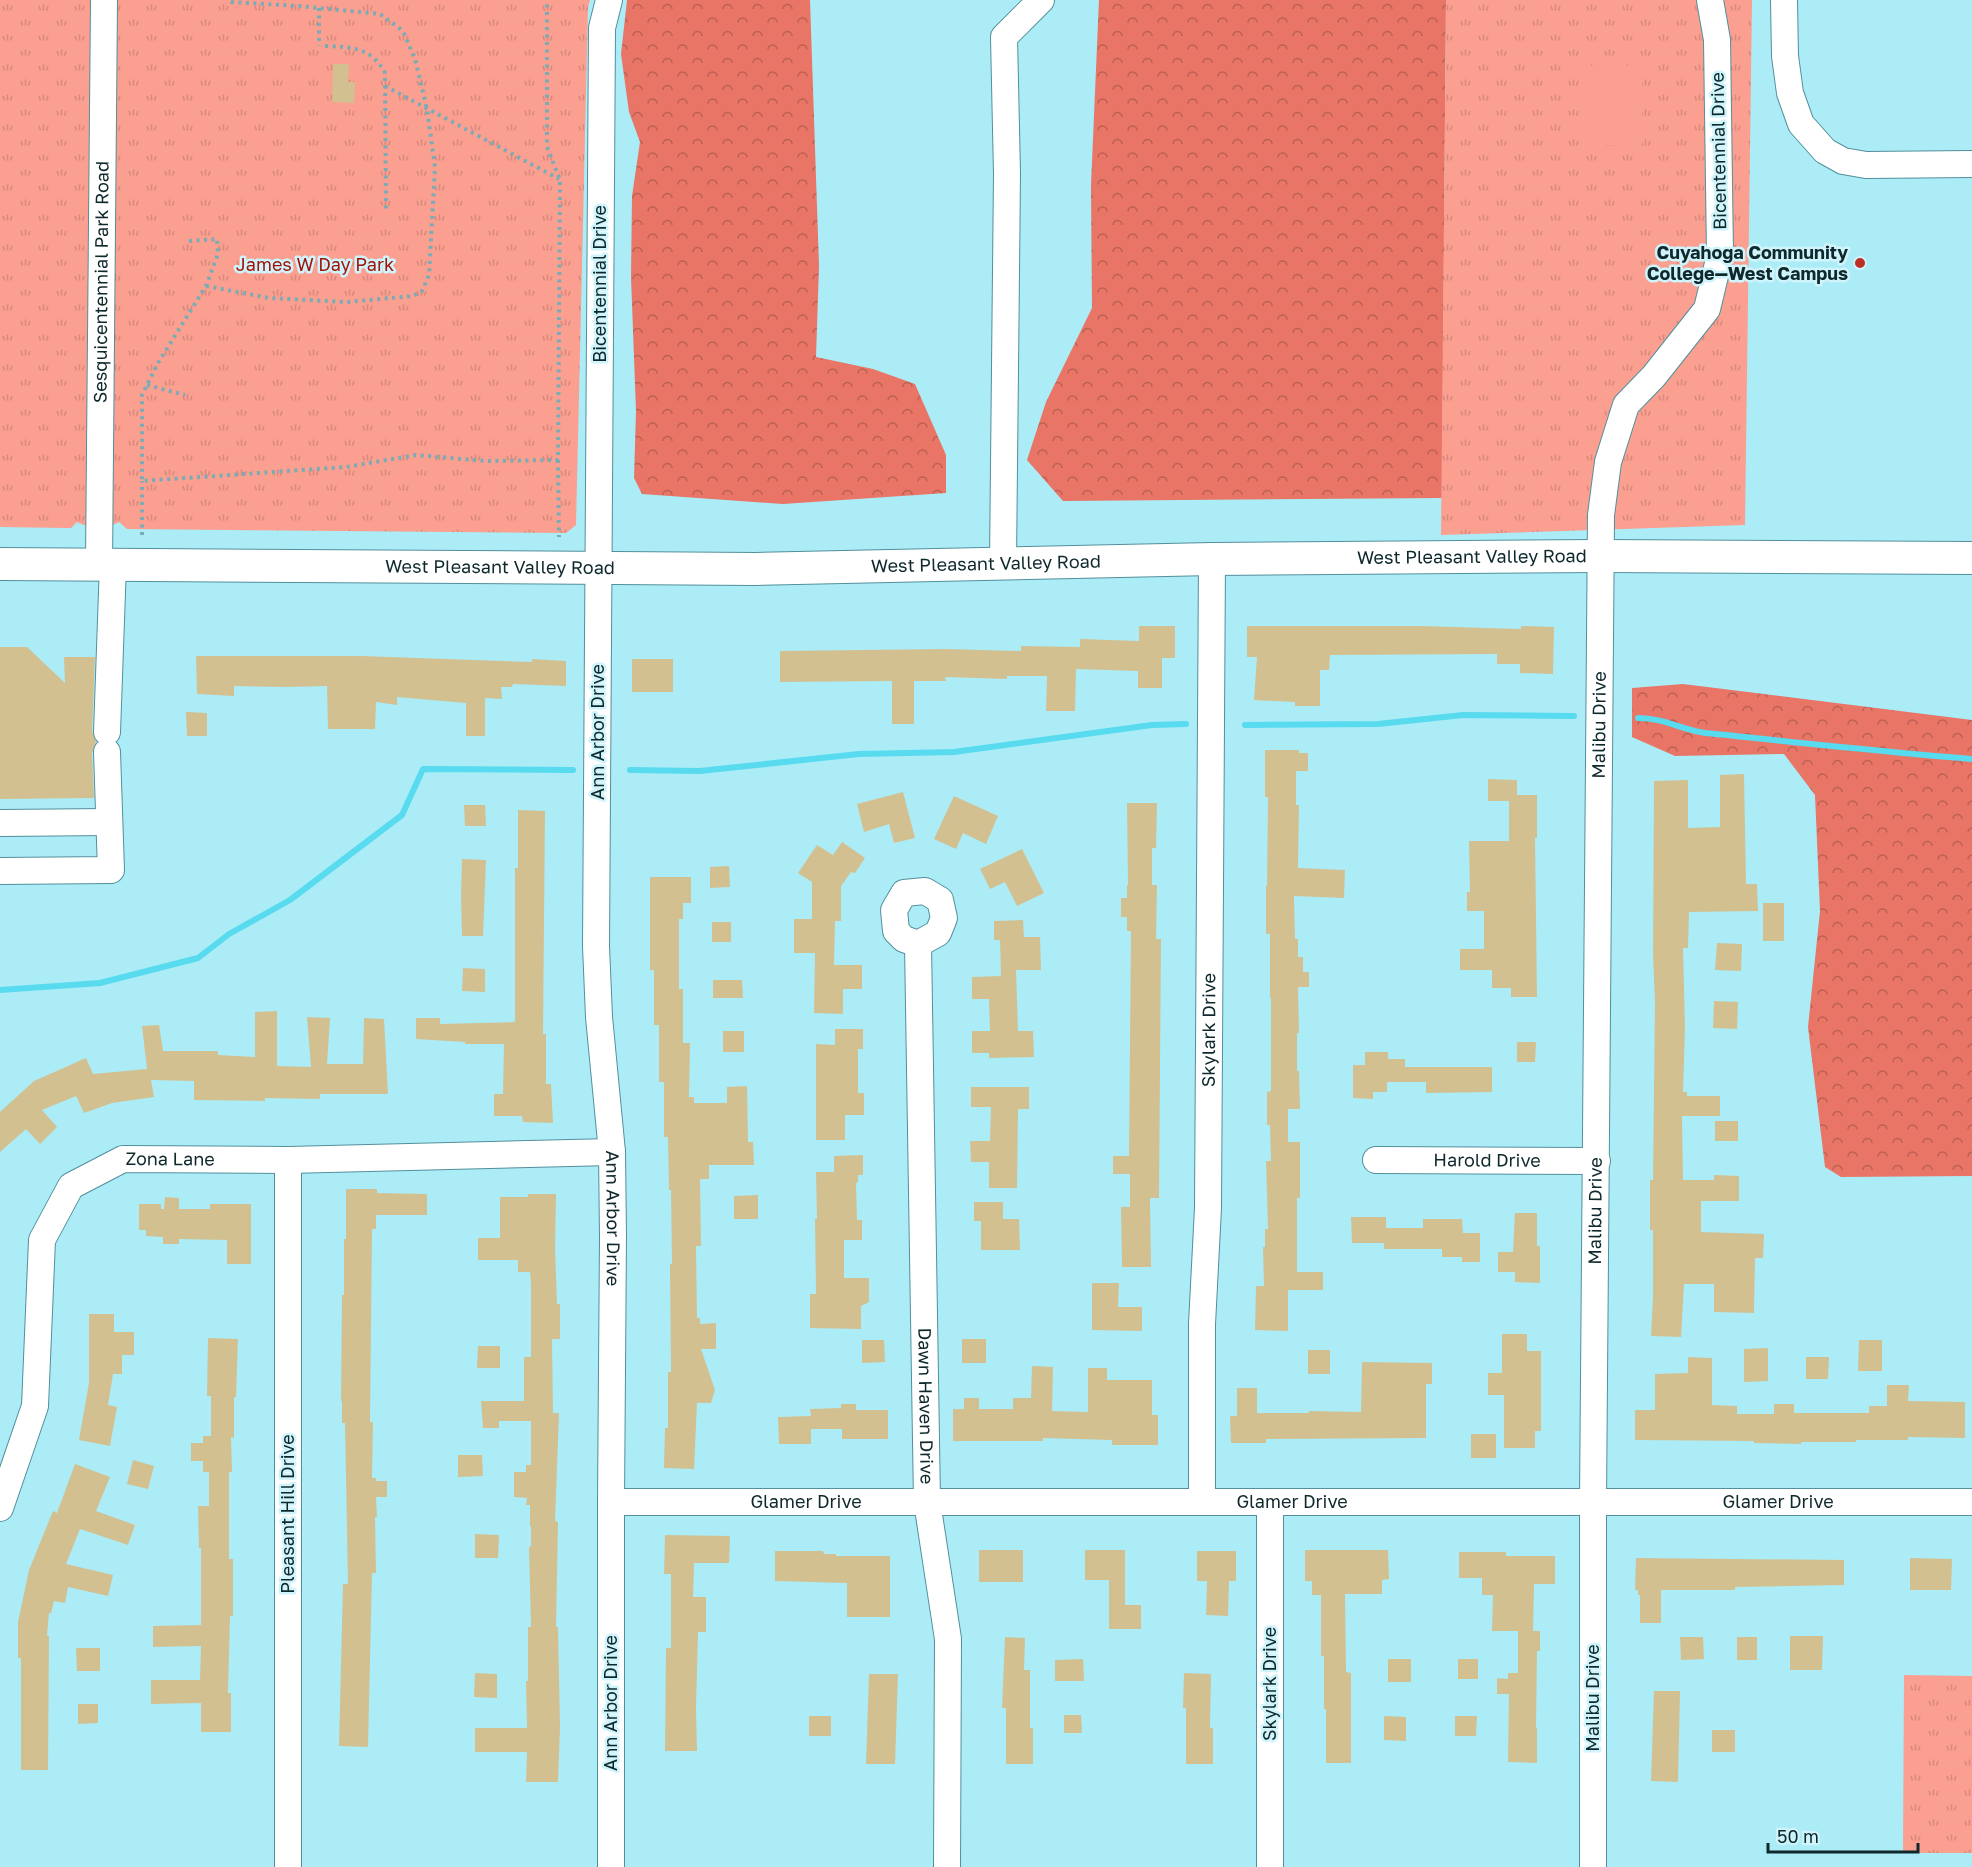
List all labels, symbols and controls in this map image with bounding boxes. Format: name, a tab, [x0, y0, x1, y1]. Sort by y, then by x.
street label: Bicentennial Drive	[1706, 72, 1730, 230]
street label: Sesquicentennial Park Road	[88, 161, 113, 403]
street label: Bicentennial Drive	[588, 205, 610, 363]
place label: Cuyahoga Community College—West Campus	[1647, 241, 1848, 284]
park label: James W Day Park	[236, 253, 394, 275]
marker: Cuyahoga Community College—West Campus	[1853, 256, 1867, 270]
street label: West Pleasant Valley Road	[1357, 544, 1587, 568]
street label: West Pleasant Valley Road	[871, 549, 1101, 576]
street label: West Pleasant Valley Road	[385, 555, 615, 578]
street label: Ann Arbor Drive	[586, 664, 608, 800]
street label: Malibu Drive	[1587, 671, 1610, 779]
street label: Skylark Drive	[1197, 973, 1219, 1087]
street label: Zona Lane	[125, 1147, 215, 1170]
street label: Harold Drive	[1433, 1148, 1541, 1171]
street label: Ann Arbor Drive	[602, 1150, 625, 1286]
street label: Malibu Drive	[1583, 1157, 1606, 1265]
street label: Dawn Haven Drive	[914, 1327, 939, 1484]
street label: Pleasant Hill Drive	[276, 1434, 298, 1594]
street label: Glamer Drive	[750, 1490, 862, 1512]
street label: Glamer Drive	[1236, 1490, 1348, 1512]
street label: Glamer Drive	[1722, 1490, 1834, 1512]
street label: Skylark Drive	[1258, 1627, 1280, 1741]
street label: Ann Arbor Drive	[599, 1635, 621, 1771]
street label: Malibu Drive	[1581, 1644, 1603, 1752]
scale bar	[1768, 1816, 1918, 1854]
text: 50 m	[1777, 1825, 1819, 1847]

